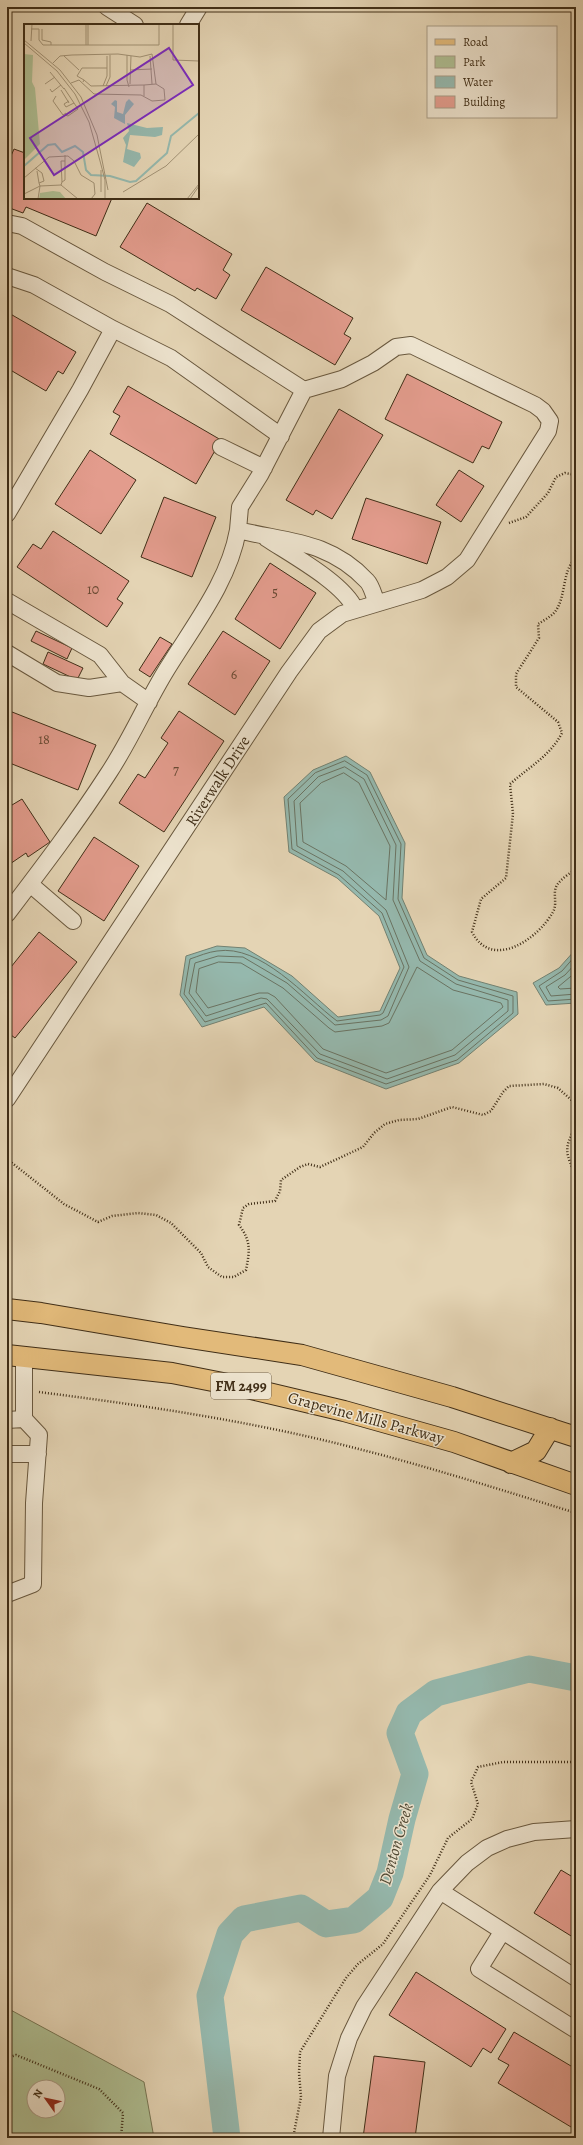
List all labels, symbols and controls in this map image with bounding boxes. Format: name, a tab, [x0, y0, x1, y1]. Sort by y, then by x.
inset map	[24, 24, 199, 199]
legend	[427, 26, 557, 118]
text: Road	[463, 34, 489, 50]
text: Park	[463, 54, 486, 70]
text: Water	[462, 74, 493, 90]
text: Building	[463, 94, 505, 110]
house number: 10	[87, 580, 99, 599]
house number: 5	[272, 583, 278, 602]
house number: 6	[231, 665, 237, 684]
house number: 18	[38, 730, 50, 749]
street label: Riverwalk Drive	[180, 731, 256, 831]
house number: 7	[173, 761, 179, 780]
road number: FM 2499	[211, 1373, 271, 1399]
street label: Grapevine Mills Parkway	[285, 1387, 447, 1450]
water label: Denton Creek	[373, 1800, 419, 1888]
north arrow	[26, 2079, 66, 2119]
text: N	[30, 2086, 47, 2101]

